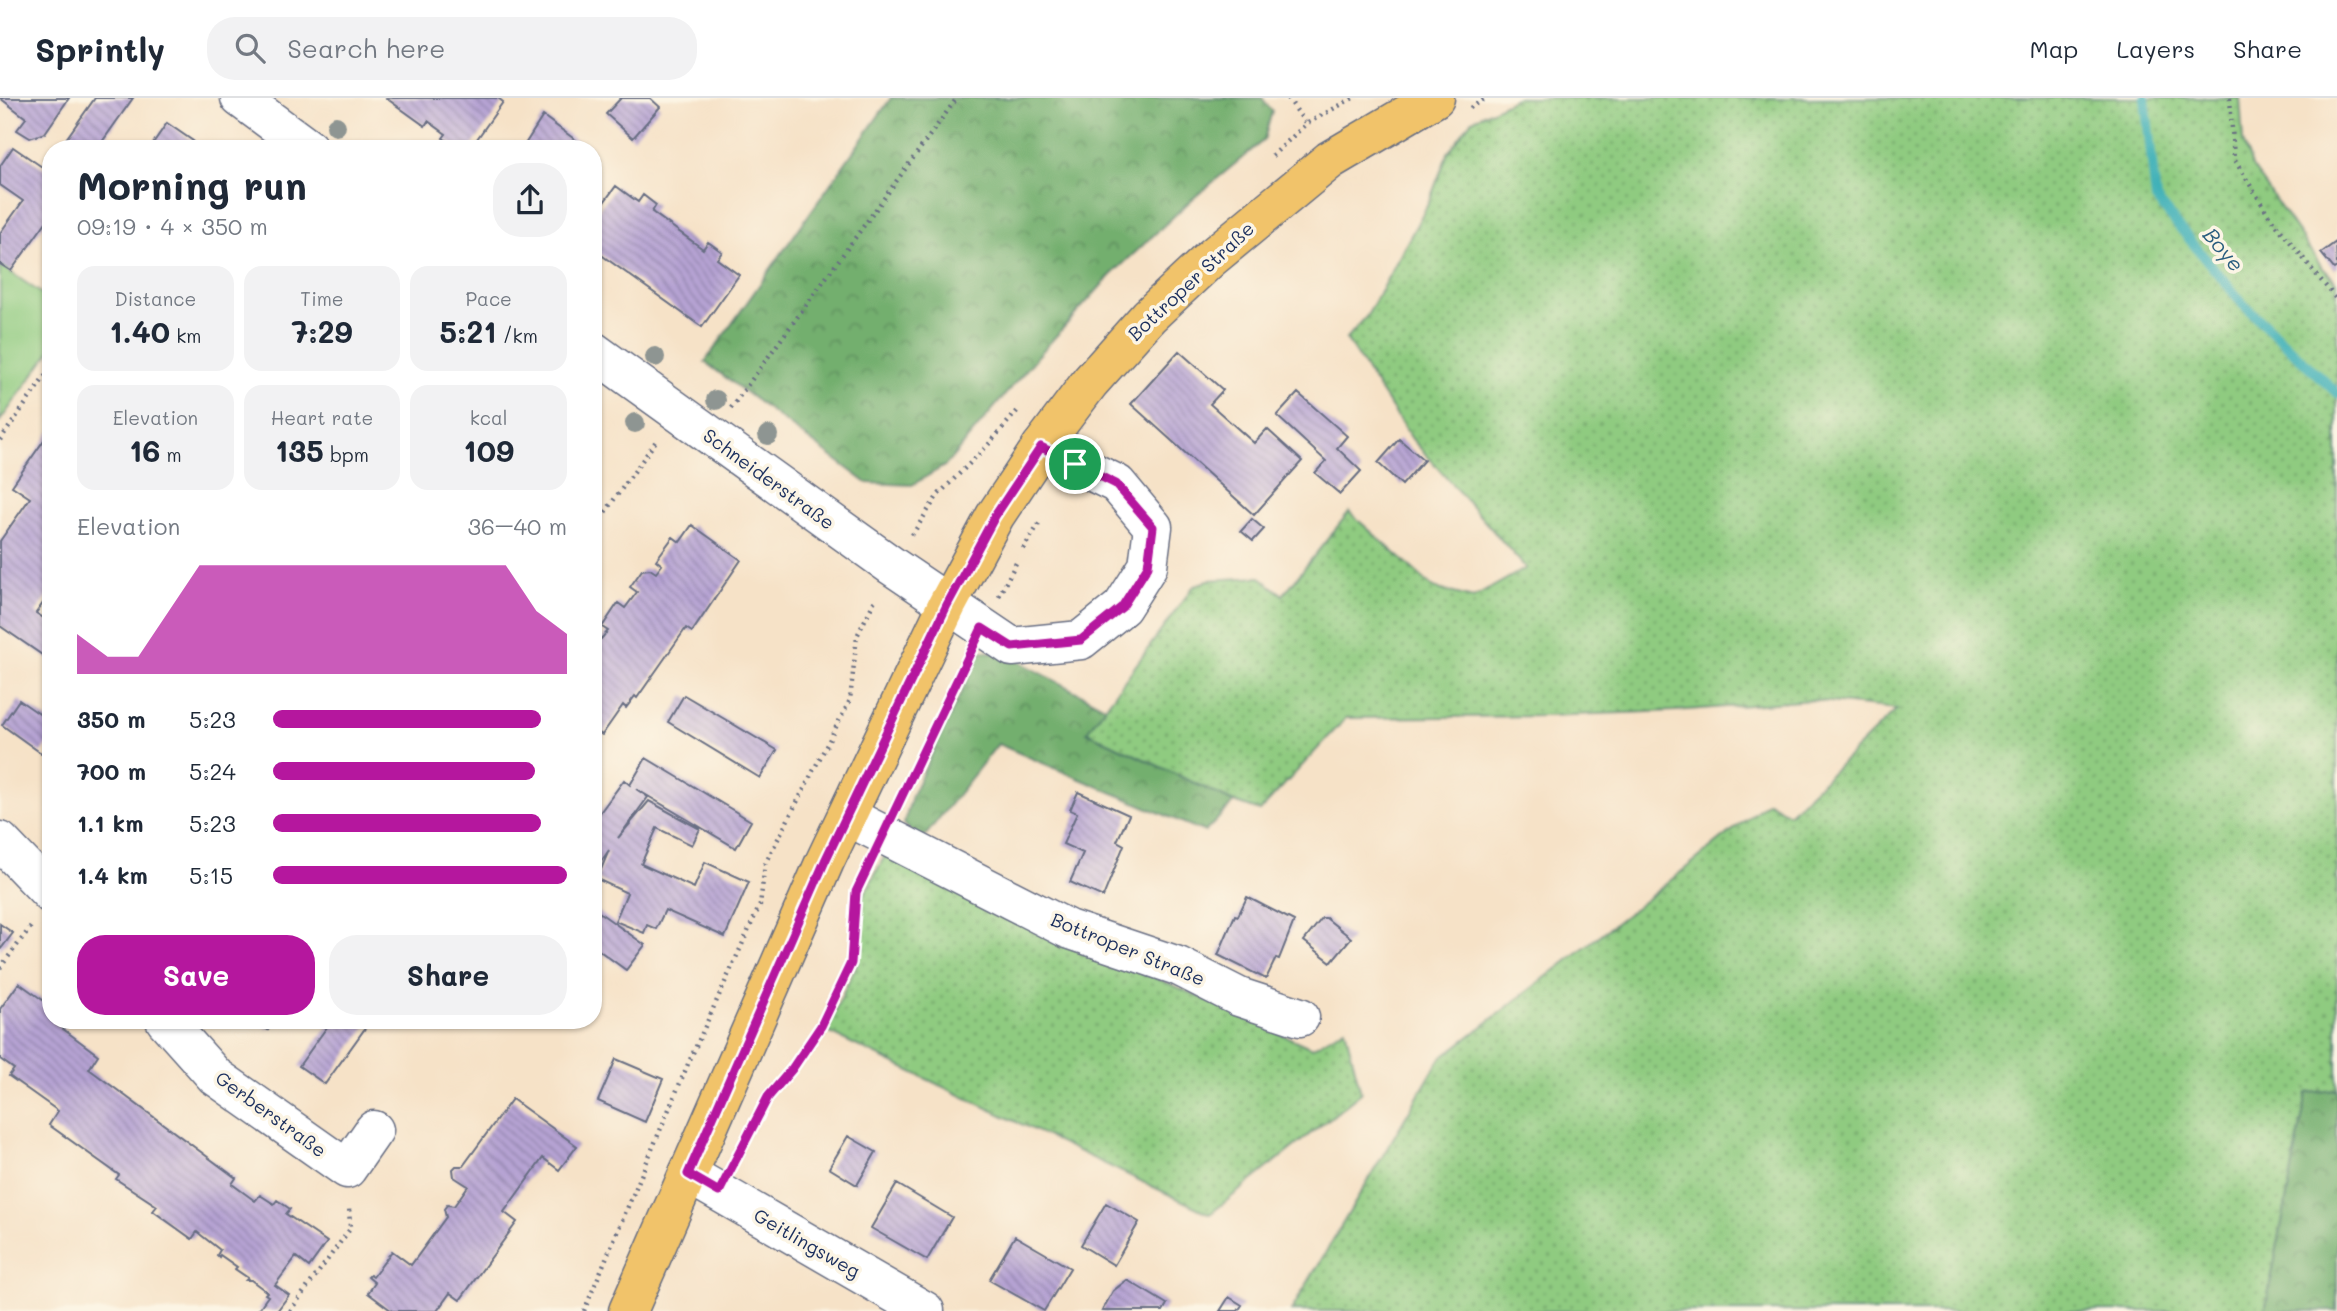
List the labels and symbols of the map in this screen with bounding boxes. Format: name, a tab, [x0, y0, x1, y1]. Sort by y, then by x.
street label: Bottroper Straße	[1122, 216, 1259, 346]
water label: Boye	[2198, 221, 2250, 277]
street label: Schneiderstraße	[699, 422, 840, 535]
pin	[1045, 434, 1105, 494]
street label: Bottroper Straße	[1048, 906, 1209, 991]
street label: Gerberstraße	[211, 1065, 332, 1162]
street label: Geitlingsweg	[750, 1202, 865, 1283]

